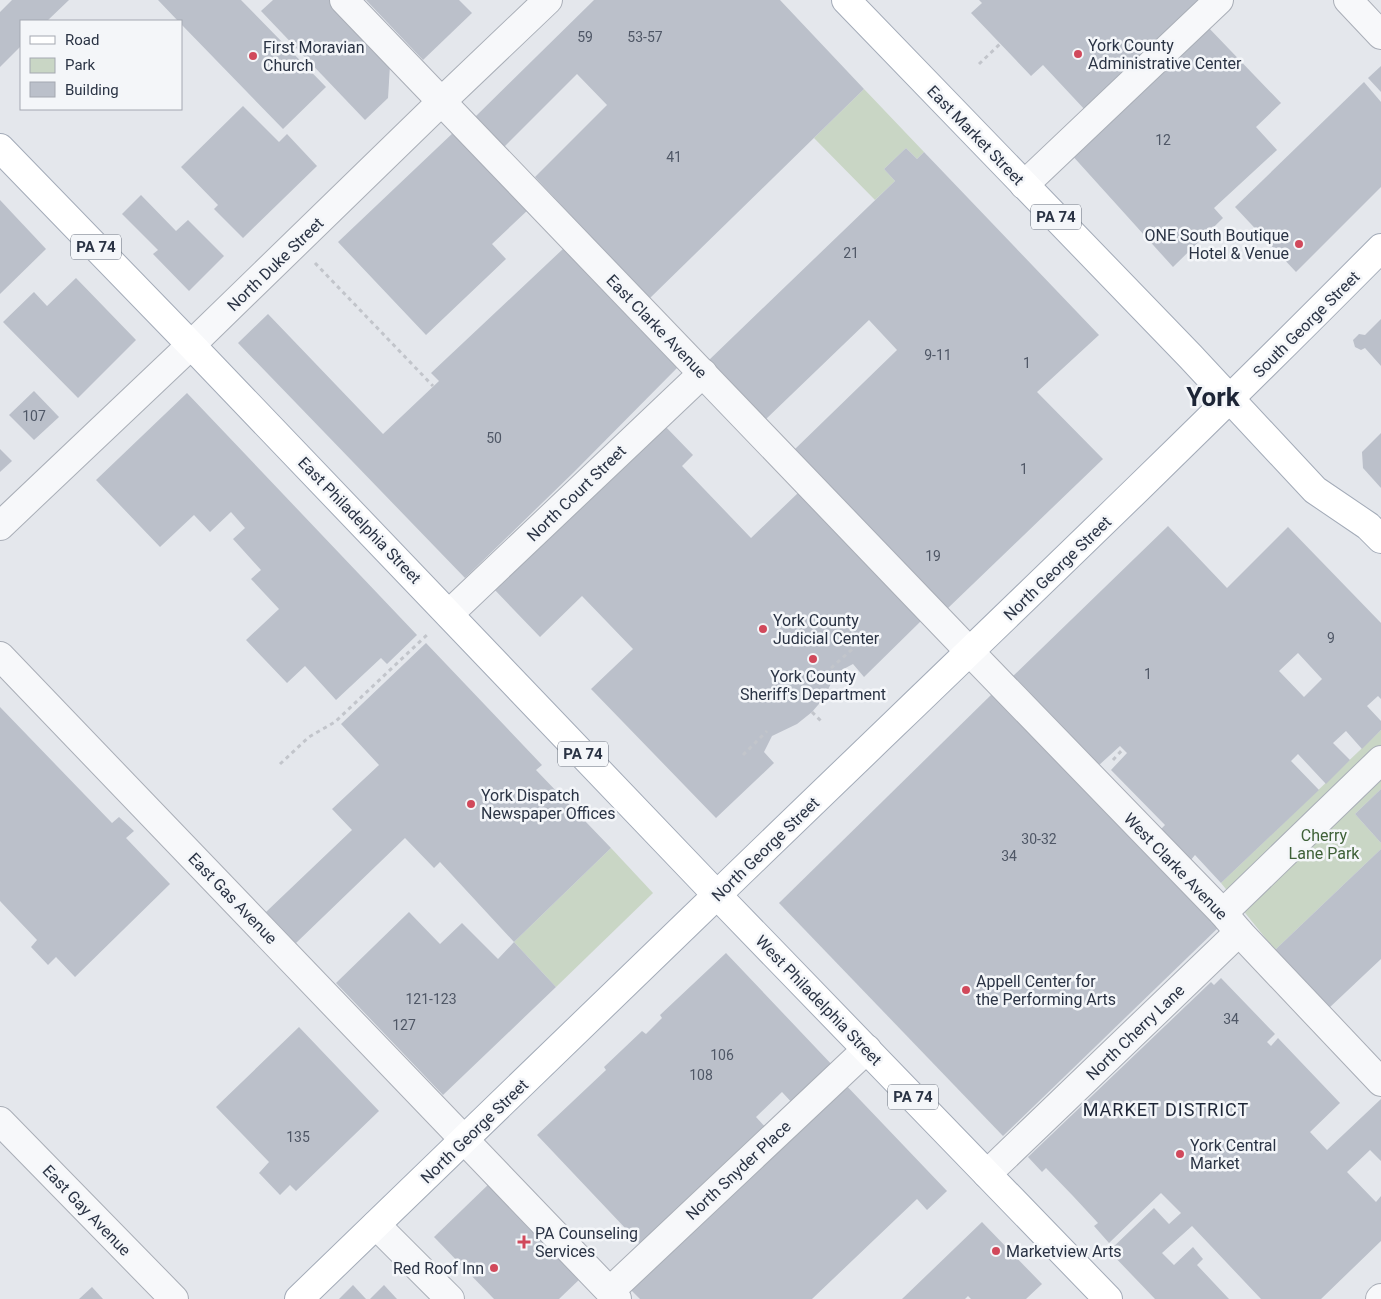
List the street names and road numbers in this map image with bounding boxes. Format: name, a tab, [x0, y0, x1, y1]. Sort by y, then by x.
street label: East Market Street	[923, 82, 1028, 189]
road number: PA 74	[1031, 204, 1081, 230]
street label: North Duke Street	[223, 214, 327, 315]
road number: PA 74	[71, 234, 121, 260]
street label: South George Street	[1249, 267, 1364, 382]
street label: East Clarke Avenue	[602, 271, 711, 382]
street label: North Court Street	[523, 441, 630, 545]
street label: East Philadelphia Street	[294, 453, 425, 588]
street label: North George Street	[1000, 512, 1115, 624]
road number: PA 74	[558, 742, 608, 766]
street label: North George Street	[708, 793, 823, 905]
street label: West Clarke Avenue	[1120, 809, 1231, 924]
street label: East Gas Avenue	[184, 849, 281, 948]
street label: West Philadelphia Street	[752, 931, 886, 1069]
street label: North Cherry Lane	[1082, 981, 1188, 1084]
street label: North George Street	[417, 1075, 532, 1187]
road number: PA 74	[888, 1084, 938, 1110]
street label: North Snyder Place	[682, 1117, 795, 1224]
street label: East Gay Avenue	[39, 1161, 135, 1260]

